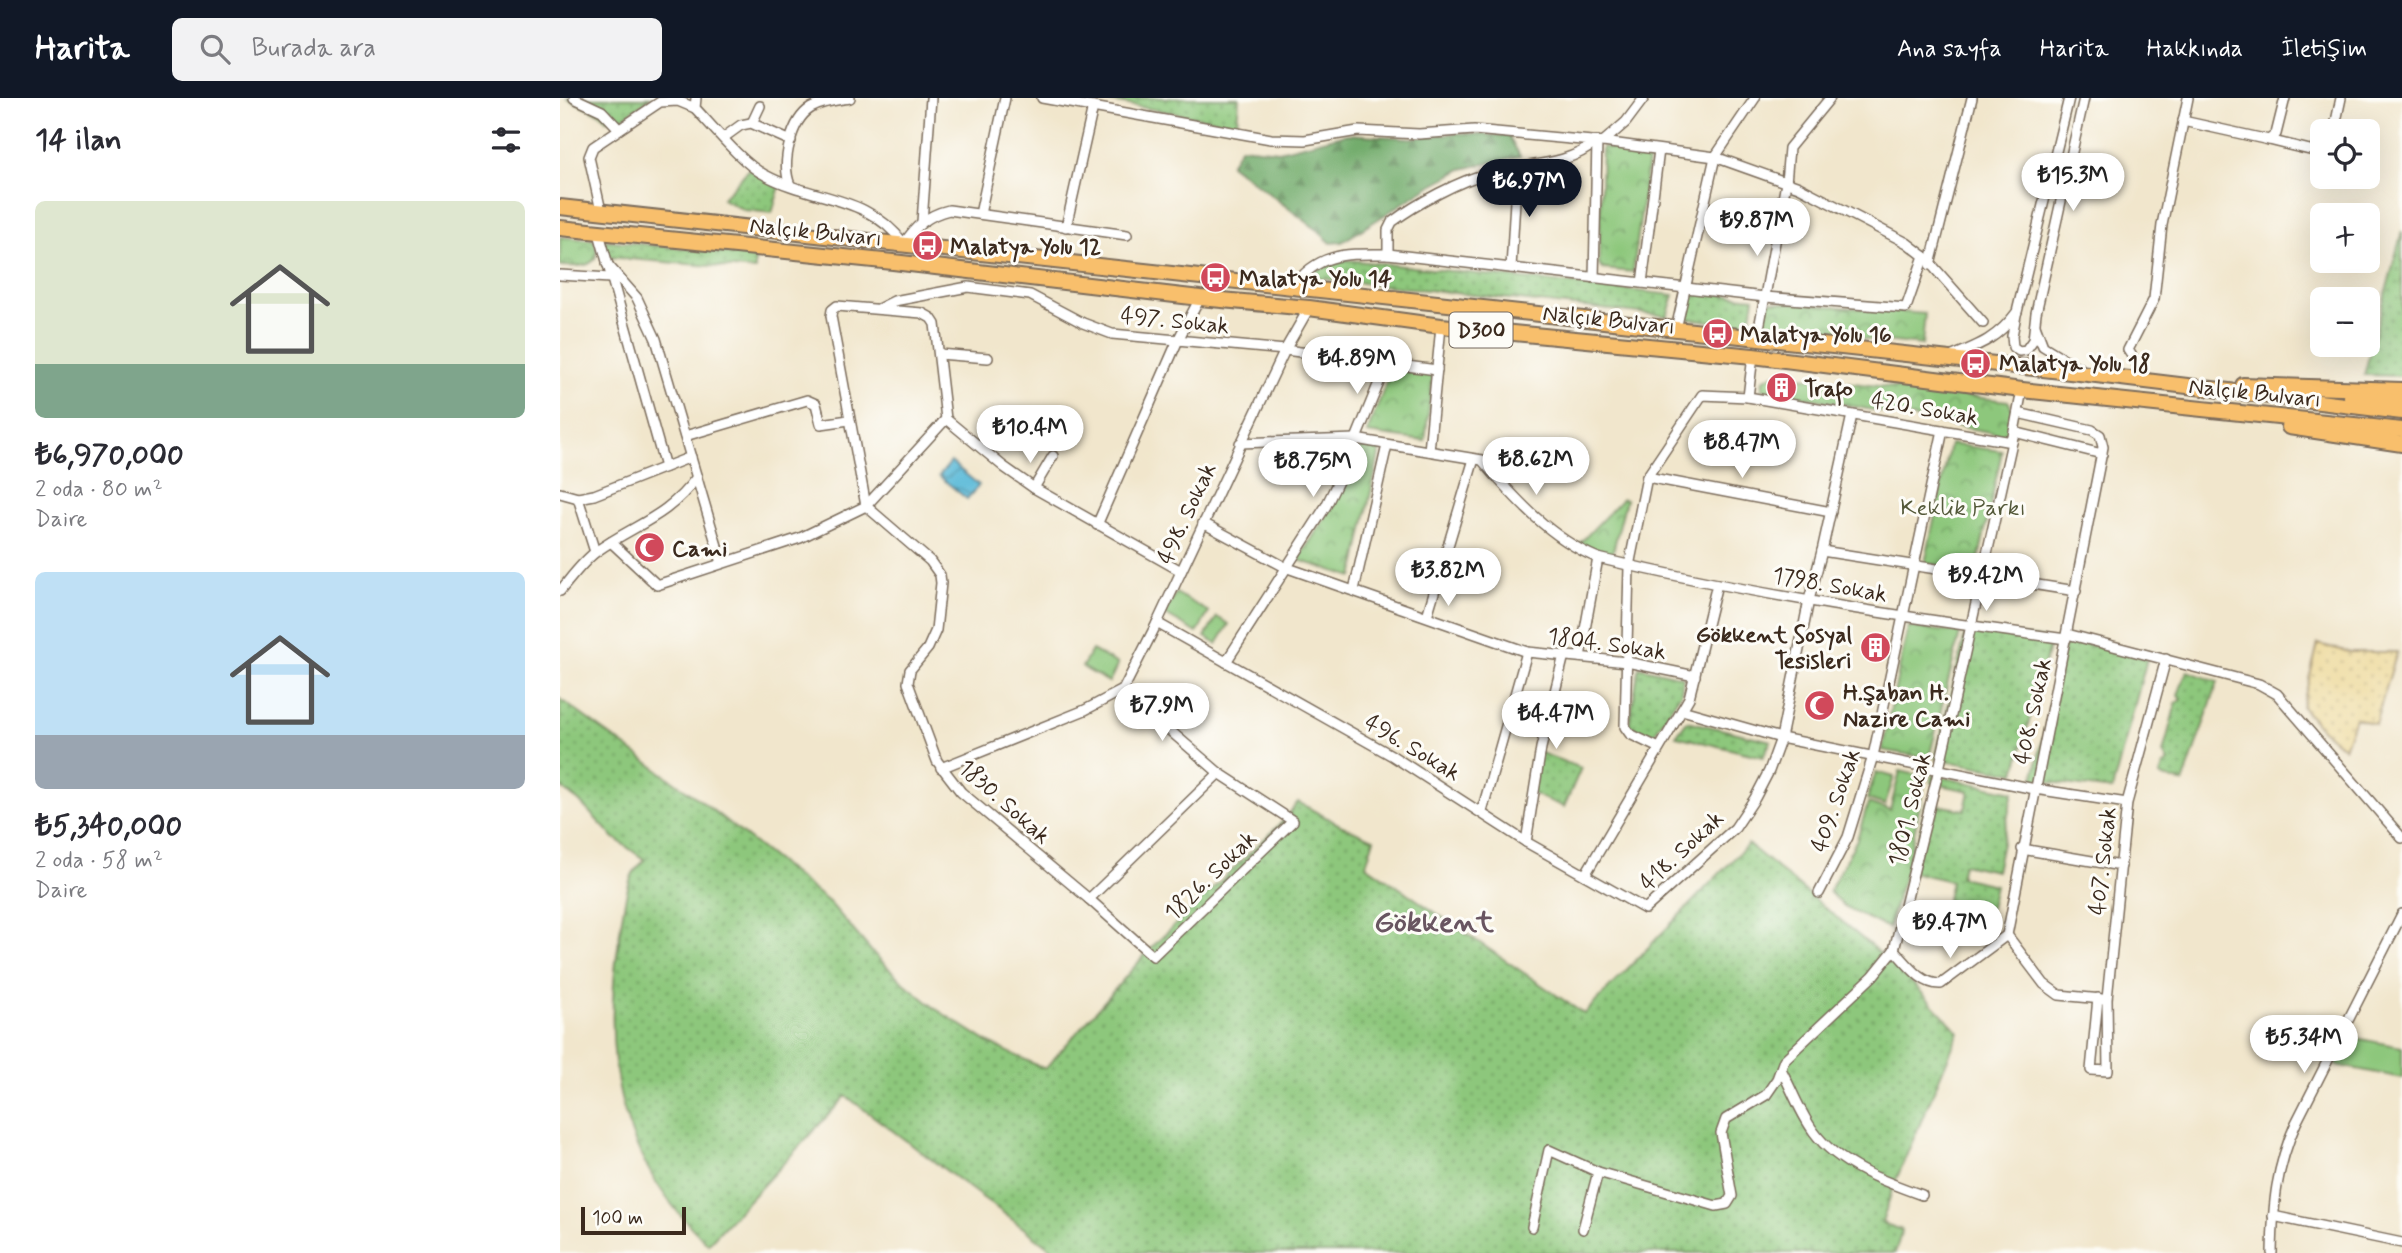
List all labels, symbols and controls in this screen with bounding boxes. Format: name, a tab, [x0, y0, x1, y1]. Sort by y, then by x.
search box	[172, 18, 662, 81]
text: Harita	[35, 27, 130, 71]
icon: search	[196, 30, 234, 68]
text: Burada ara	[252, 32, 376, 66]
text: Ana sayfa	[1897, 34, 2002, 65]
text: Harita	[2040, 34, 2109, 65]
text: Hakkında	[2147, 34, 2243, 65]
text: İletişim	[2281, 34, 2367, 65]
map controls	[2310, 119, 2380, 357]
button: locate	[2310, 119, 2380, 189]
text: 14 ilan	[35, 121, 122, 160]
icon: filters	[487, 121, 525, 159]
pin: ₺15.3M	[2016, 153, 2130, 213]
pin: ₺6.97M	[1472, 159, 1586, 219]
text: ₺15.3M	[2037, 161, 2109, 191]
text: ₺6.97M	[1493, 167, 1565, 197]
pin: ₺9.87M	[1700, 198, 1814, 258]
button: +	[2310, 203, 2380, 273]
text: ₺9.87M	[1720, 206, 1794, 236]
street label: Nalçık Bulvarı	[748, 211, 884, 255]
bus stop icon: Malatya Yolu 12	[910, 229, 944, 263]
place label: Malatya Yolu 12	[950, 233, 1101, 263]
icon: home	[217, 246, 343, 372]
bus stop icon: Malatya Yolu 14	[1199, 261, 1233, 295]
place label: Malatya Yolu 14	[1239, 265, 1392, 295]
button: −	[2310, 287, 2380, 357]
street label: Nalçık Bulvarı	[1541, 299, 1677, 343]
street label: 497. Sokak	[1119, 301, 1231, 343]
road number: D300	[1450, 313, 1513, 348]
bus stop icon: Malatya Yolu 16	[1700, 317, 1734, 351]
place label: Malatya Yolu 16	[1740, 321, 1892, 351]
pin: ₺4.89M	[1300, 336, 1414, 396]
text: ₺4.89M	[1318, 344, 1396, 374]
bus stop icon: Malatya Yolu 18	[1959, 346, 1993, 380]
place label: Malatya Yolu 18	[1999, 350, 2151, 380]
building icon: Trafo	[1764, 371, 1798, 405]
street label: Nalçık Bulvarı	[2187, 372, 2323, 416]
place label: Trafo	[1804, 375, 1853, 406]
street label: 420. Sokak	[1869, 386, 1981, 434]
pin: ₺10.4M	[973, 406, 1087, 465]
text: ₺10.4M	[993, 413, 1067, 443]
pin: ₺8.47M	[1685, 420, 1799, 480]
text: ₺8.47M	[1704, 428, 1780, 458]
text: ₺6,970,000	[35, 436, 184, 475]
pin: ₺8.62M	[1479, 438, 1593, 497]
pin: ₺8.75M	[1256, 440, 1370, 499]
text: ₺8.62M	[1498, 445, 1574, 475]
text: ₺8.75M	[1274, 447, 1352, 477]
street label: 498. Sokak	[1151, 458, 1224, 569]
text: 2 oda · 80 m²	[35, 475, 163, 505]
park label: Keklik Parkı	[1900, 494, 2026, 524]
text: Daire	[35, 505, 87, 535]
mosque icon: Cami	[632, 531, 666, 565]
place label: Cami	[672, 535, 727, 565]
pin: ₺3.82M	[1391, 548, 1505, 608]
pin: ₺9.42M	[1929, 554, 2043, 613]
text: ₺3.82M	[1411, 556, 1485, 586]
street label: 1798. Sokak	[1770, 561, 1889, 611]
text: ₺9.42M	[1949, 561, 2023, 591]
icon: home	[217, 617, 343, 743]
place label: Gökkent Sosyal Tesisleri	[1696, 621, 1852, 677]
street label: 1804. Sokak	[1546, 622, 1668, 668]
building icon: Gökkent Sosyal Tesisleri	[1858, 630, 1892, 664]
street label: 408. Sokak	[2008, 655, 2060, 767]
place label: H.Şaban H. Nazire Cami	[1843, 679, 1970, 735]
pin: ₺7.9M	[1113, 684, 1211, 743]
mosque icon: H.Şaban H. Nazire Cami	[1803, 688, 1837, 722]
text: ₺7.9M	[1130, 691, 1194, 721]
pin: ₺4.47M	[1499, 692, 1613, 751]
text: ₺4.47M	[1518, 699, 1594, 729]
street label: 496. Sokak	[1358, 708, 1466, 789]
street label: 409. Sokak	[1805, 745, 1869, 857]
street label: 1801. Sokak	[1882, 749, 1940, 869]
street label: 1830. Sokak	[951, 753, 1056, 852]
street label: 418. Sokak	[1634, 805, 1731, 898]
street label: 407. Sokak	[2083, 806, 2125, 917]
text: ₺5,340,000	[35, 807, 182, 846]
street label: 1826. Sokak	[1159, 825, 1264, 928]
text: 2 oda · 58 m²	[35, 846, 163, 876]
text: Daire	[35, 876, 87, 906]
pin: ₺9.47M	[1893, 900, 2007, 960]
district label: Gökkent	[1374, 903, 1494, 942]
text: ₺9.47M	[1913, 908, 1987, 938]
pin: ₺5.34M	[2247, 1016, 2361, 1075]
text: ₺5.34M	[2266, 1023, 2342, 1053]
scale bar	[581, 1204, 686, 1236]
text: 100 m	[592, 1206, 643, 1231]

